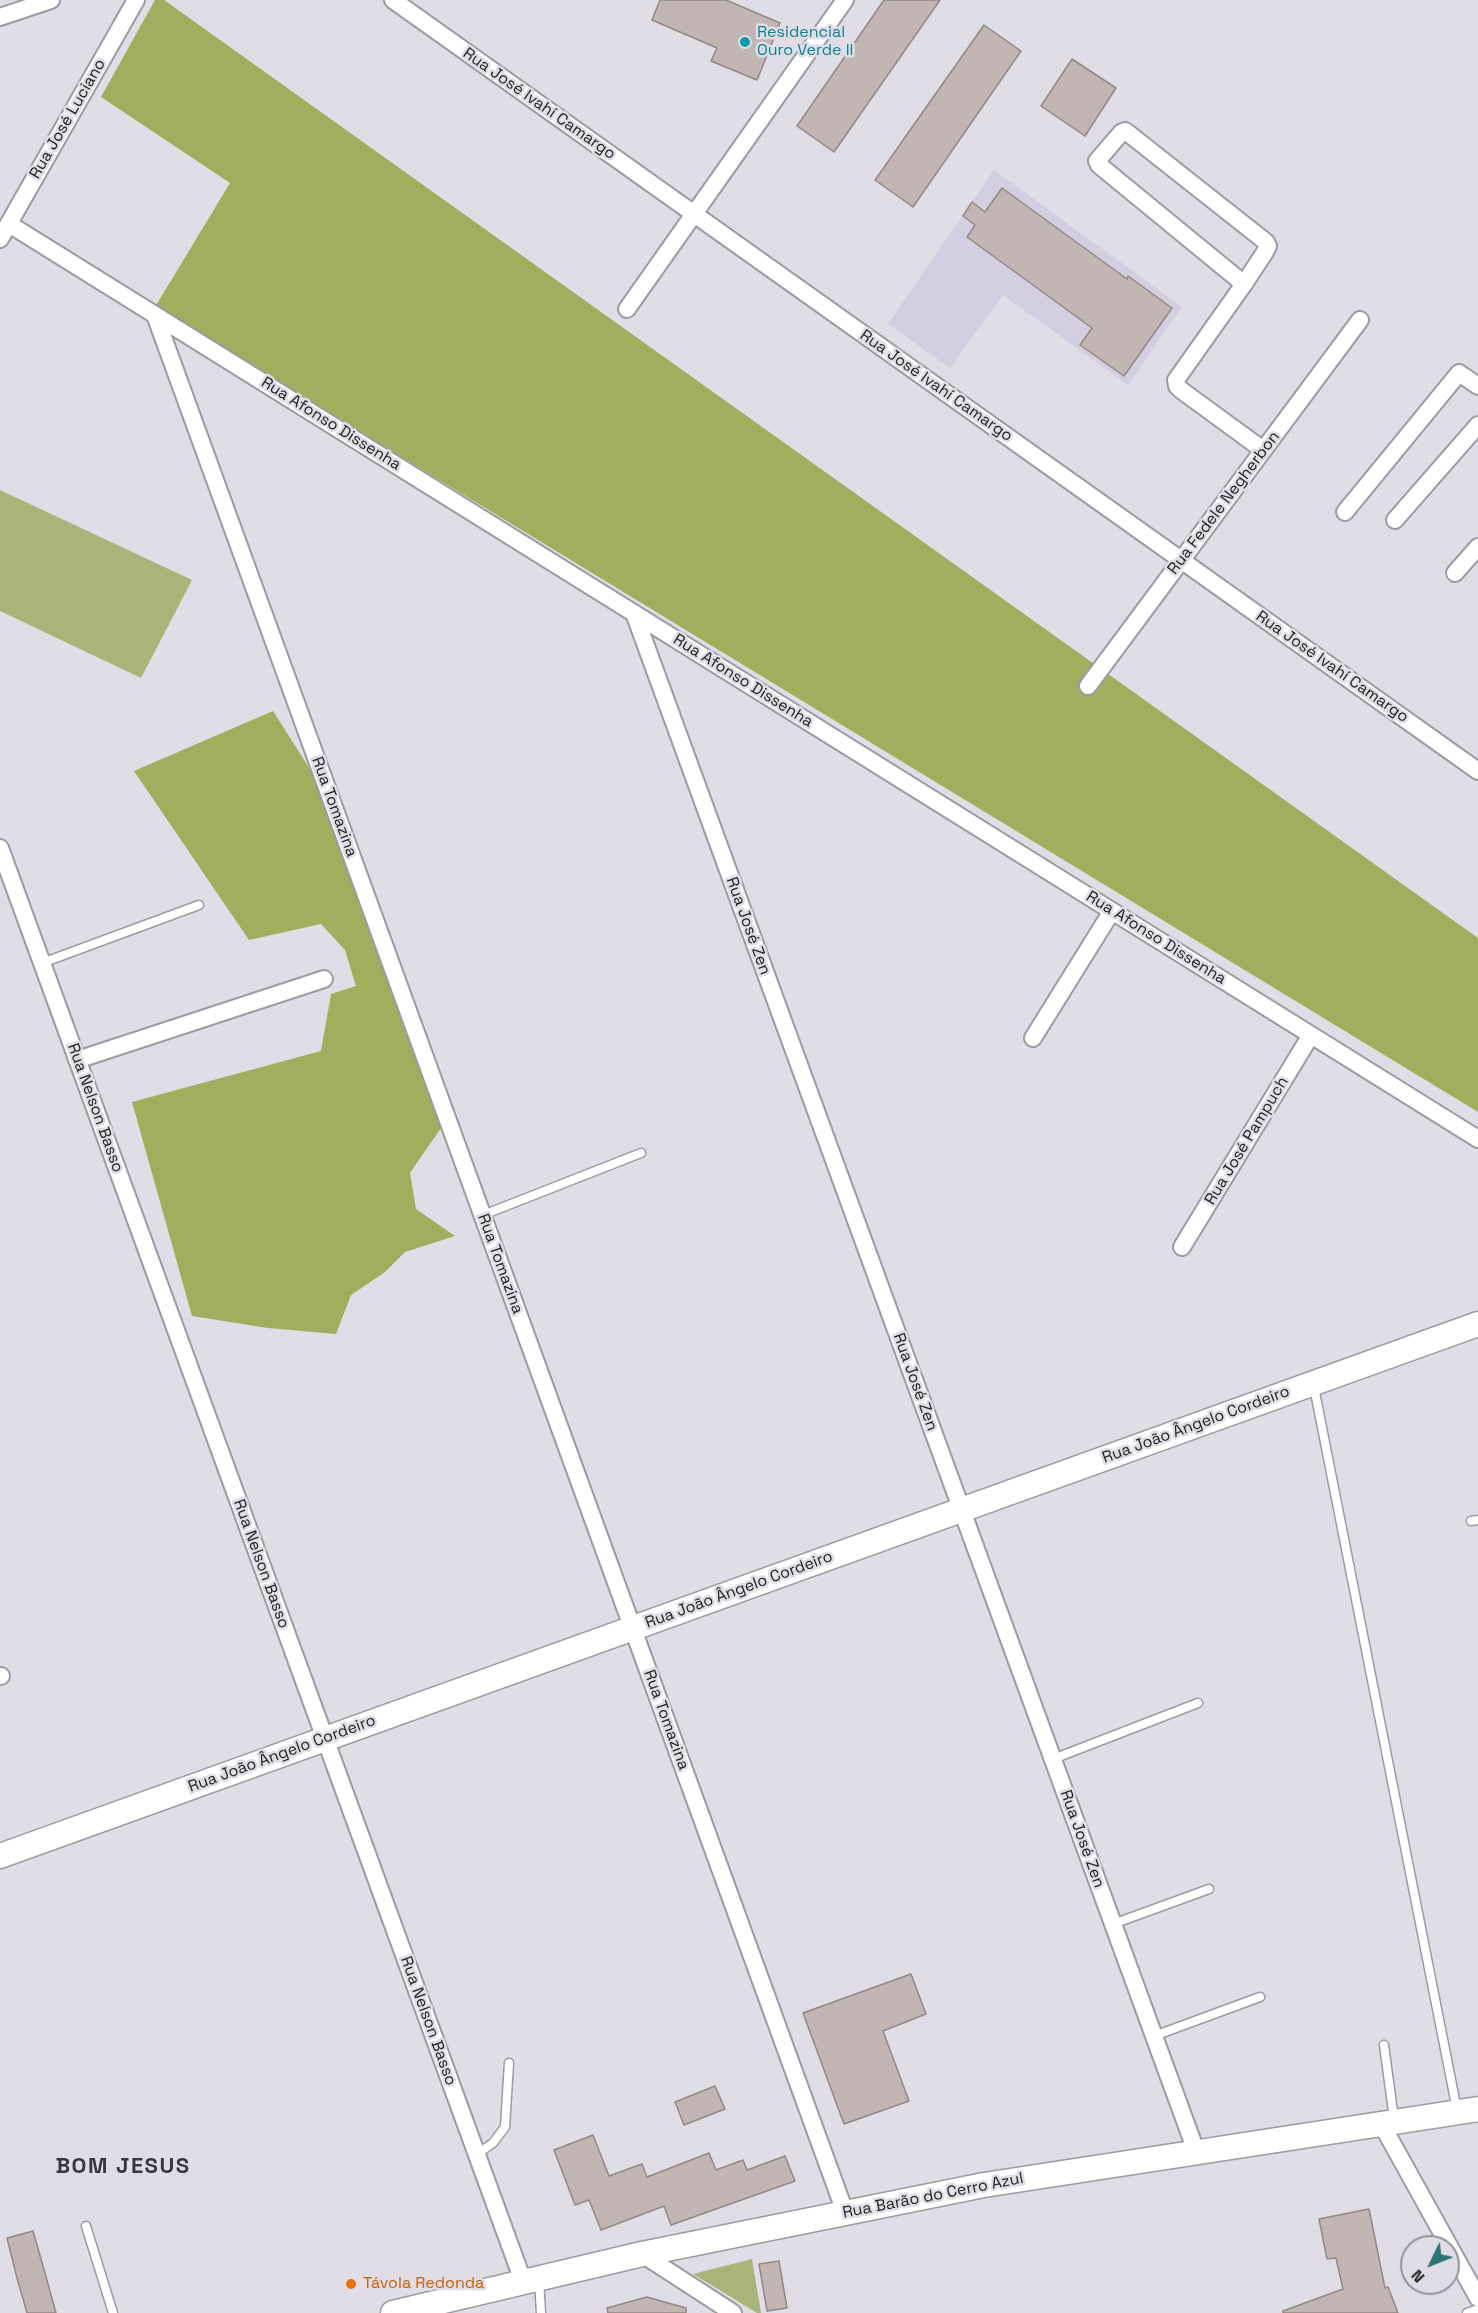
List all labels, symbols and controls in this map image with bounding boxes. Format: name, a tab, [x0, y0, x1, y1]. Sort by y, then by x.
place label: Residencial Ouro Verde II	[757, 23, 853, 61]
marker: Residencial Ouro Verde II	[738, 35, 752, 49]
street label: Rua José Ivahí Camargo	[459, 44, 619, 164]
street label: Rua José Luciano	[26, 56, 110, 182]
street label: Rua José Ivahí Camargo	[856, 326, 1016, 446]
street label: Rua Afonso Dissenha	[257, 373, 405, 475]
street label: Rua Fedele Negherbon	[1164, 428, 1284, 578]
street label: Rua José Ivahí Camargo	[1252, 607, 1412, 727]
street label: Rua Afonso Dissenha	[669, 630, 817, 732]
street label: Rua Tomazina	[307, 754, 361, 860]
street label: Rua José Zen	[721, 875, 775, 977]
street label: Rua Afonso Dissenha	[1082, 887, 1230, 989]
street label: Rua Nelson Basso	[63, 1041, 127, 1175]
street label: Rua José Pampuch	[1201, 1073, 1293, 1209]
street label: Rua Tomazina	[473, 1211, 527, 1317]
street label: Rua José Zen	[888, 1331, 942, 1433]
street label: Rua João Ângelo Cordeiro	[1100, 1382, 1292, 1468]
street label: Rua Nelson Basso	[229, 1497, 293, 1631]
street label: Rua João Ângelo Cordeiro	[643, 1547, 835, 1633]
street label: Rua Tomazina	[639, 1667, 693, 1773]
street label: Rua João Ângelo Cordeiro	[186, 1711, 378, 1797]
street label: Rua José Zen	[1055, 1788, 1109, 1890]
street label: Rua Nelson Basso	[396, 1954, 460, 2088]
district label: BOM JESUS	[55, 2154, 191, 2180]
street label: Rua Barão do Cerro Azul	[841, 2169, 1025, 2223]
north arrow	[1400, 2235, 1460, 2295]
text: N	[1407, 2265, 1429, 2287]
place label: Távola Redonda	[363, 2274, 484, 2294]
marker: Távola Redonda	[344, 2277, 358, 2291]

